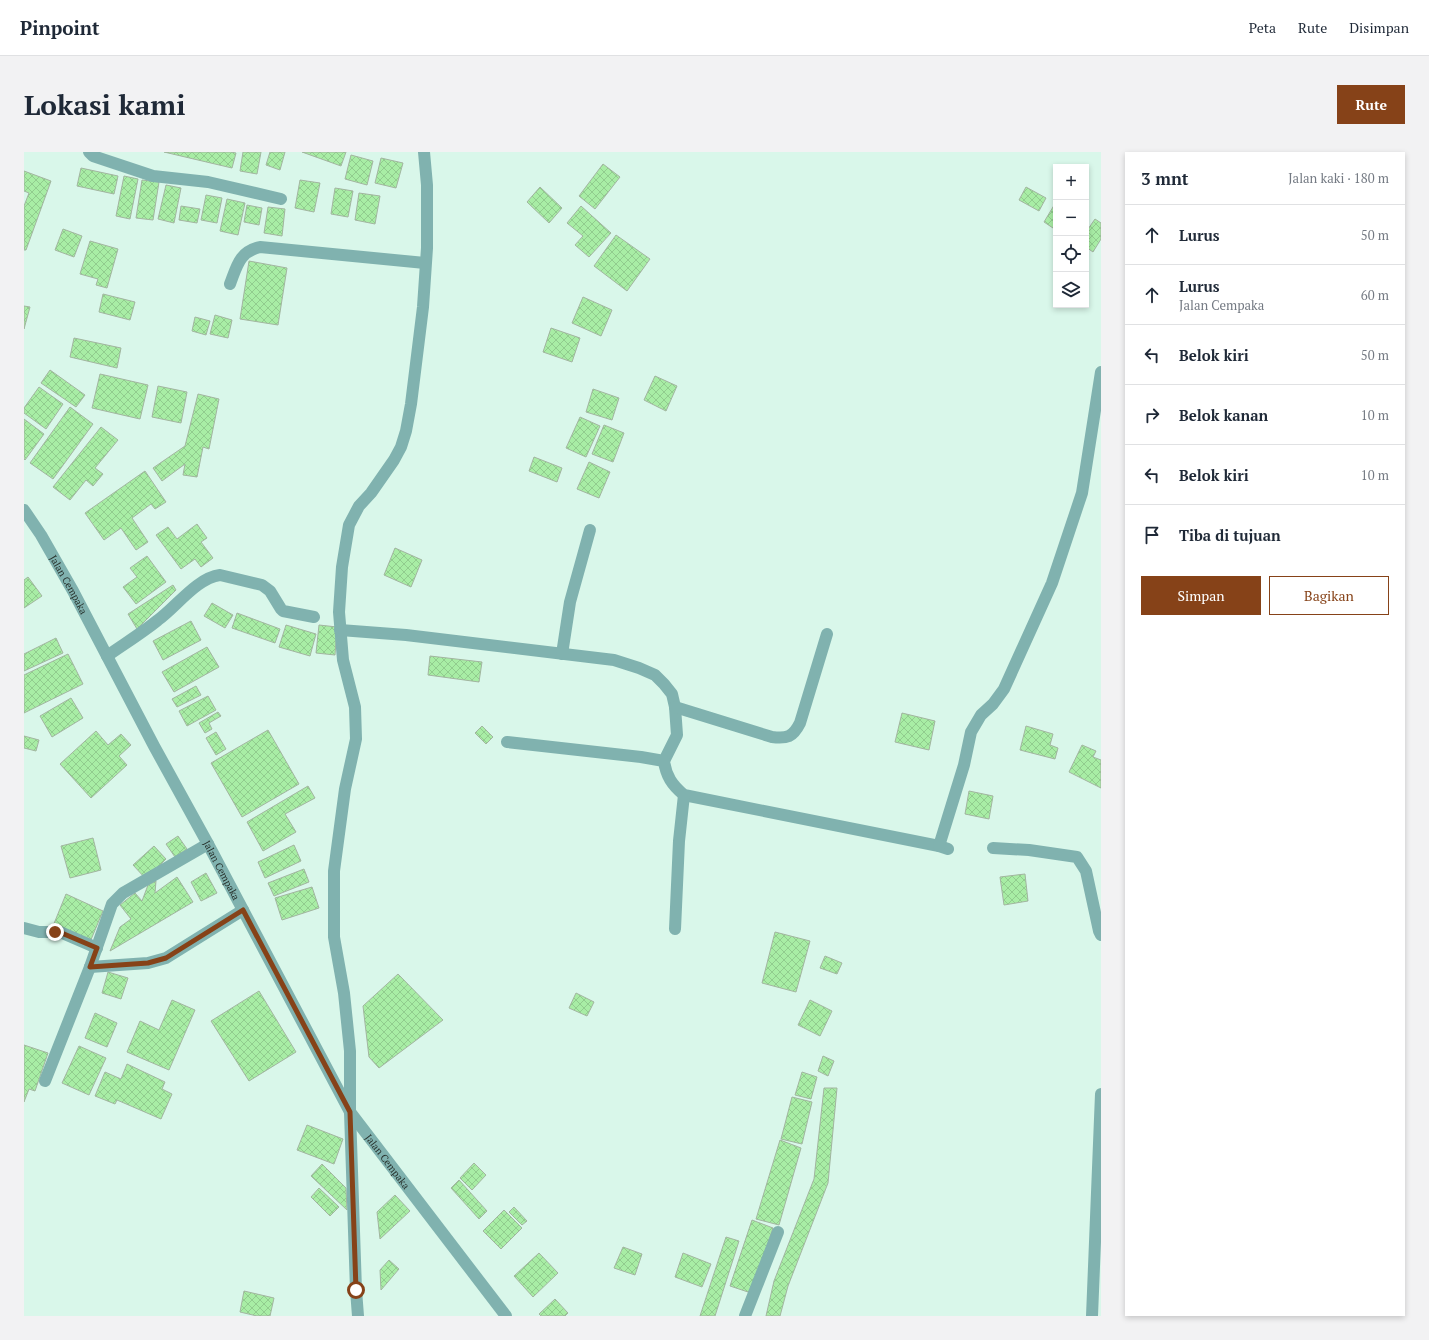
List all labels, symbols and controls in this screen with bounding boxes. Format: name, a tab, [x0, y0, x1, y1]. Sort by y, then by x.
text: Pinpoint	[20, 15, 100, 40]
text: Peta	[1249, 18, 1276, 37]
text: Rute	[1298, 18, 1327, 37]
text: Disimpan	[1349, 18, 1409, 37]
button: Rute	[1337, 85, 1405, 124]
text: Lokasi kami	[24, 86, 185, 123]
map controls	[1053, 164, 1089, 308]
button: +	[1053, 164, 1089, 200]
text: 3 mnt	[1141, 167, 1189, 190]
text: Jalan kaki · 180 m	[1288, 169, 1389, 187]
button: −	[1053, 200, 1089, 236]
icon: ahead	[1141, 224, 1163, 246]
text: Lurus	[1179, 225, 1220, 245]
text: 50 m	[1361, 226, 1389, 244]
button: locate	[1053, 236, 1089, 272]
button: layers	[1053, 272, 1089, 308]
text: Lurus	[1179, 276, 1220, 296]
icon: ahead	[1141, 284, 1163, 306]
text: 60 m	[1361, 286, 1389, 304]
text: Jalan Cempaka	[1179, 296, 1264, 314]
icon: left	[1141, 344, 1163, 366]
text: Belok kiri	[1179, 345, 1249, 365]
text: 50 m	[1361, 346, 1389, 364]
icon: right	[1141, 404, 1163, 426]
text: Belok kanan	[1179, 405, 1268, 425]
text: 10 m	[1361, 406, 1389, 424]
icon: left	[1141, 464, 1163, 486]
text: Belok kiri	[1179, 465, 1249, 485]
text: 10 m	[1361, 466, 1389, 484]
icon: arrive	[1141, 524, 1163, 546]
text: Tiba di tujuan	[1179, 525, 1281, 545]
street label: Jalan Cempaka	[47, 553, 90, 617]
button: Simpan	[1141, 576, 1261, 615]
button: Bagikan	[1269, 576, 1389, 615]
street label: Jalan Cempaka	[200, 838, 243, 902]
route end	[46, 923, 64, 941]
street label: Jalan Cempaka	[362, 1132, 413, 1192]
route start	[347, 1281, 365, 1299]

